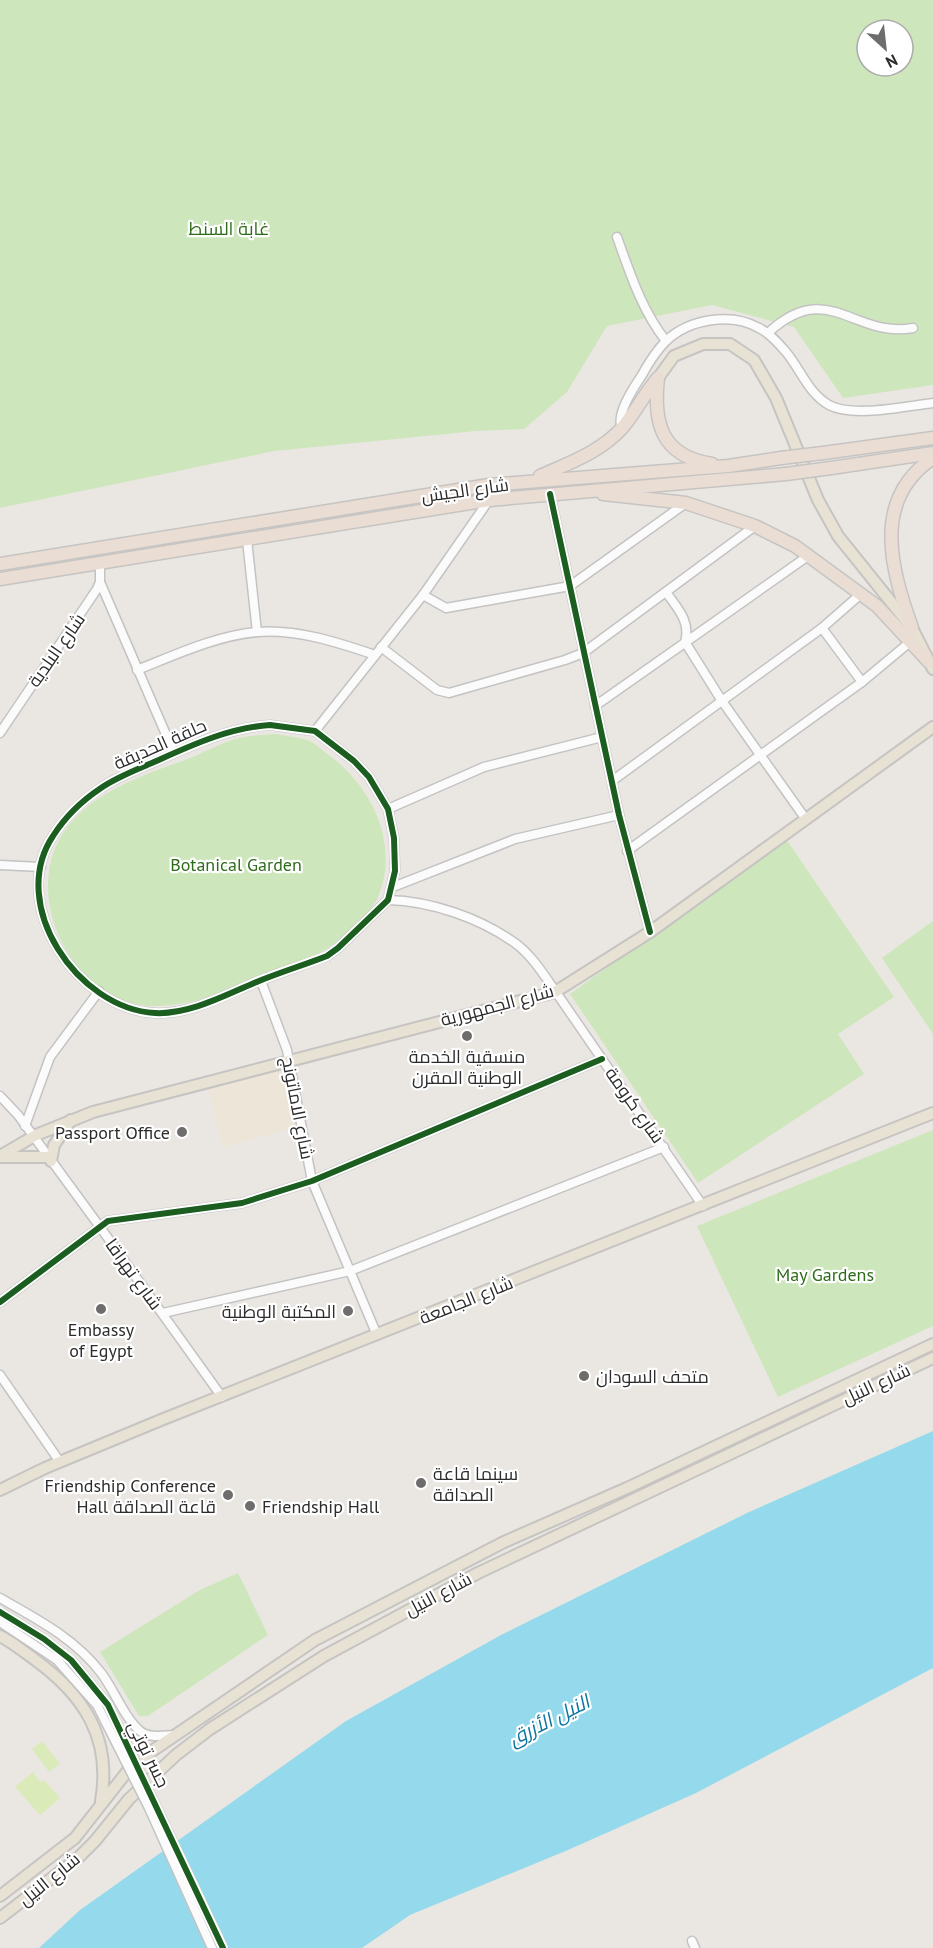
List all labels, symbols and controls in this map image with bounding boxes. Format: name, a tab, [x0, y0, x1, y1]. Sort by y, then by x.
north arrow	[855, 18, 915, 78]
text: N	[883, 50, 901, 73]
park label: غابة السنط	[189, 217, 269, 240]
street label: شارع الجيش	[420, 472, 510, 509]
street label: شارع البلدية	[22, 609, 91, 692]
street label: حلقة الحديقة	[110, 713, 210, 775]
park label: Botanical Garden	[170, 853, 302, 876]
street label: شارع الجمهورية	[438, 979, 556, 1032]
marker: منسقية الخدمة الوطنية المقرن	[460, 1029, 474, 1043]
place label: منسقية الخدمة الوطنية المقرن	[409, 1045, 525, 1089]
street label: شارع الاماتونج	[276, 1055, 319, 1162]
street label: شارع كرومة	[599, 1062, 670, 1148]
place label: Passport Office	[55, 1121, 170, 1144]
marker: Passport Office	[175, 1125, 189, 1139]
street label: شارع تهراقا	[100, 1234, 168, 1315]
park label: May Gardens	[776, 1263, 874, 1286]
street label: شارع الجامعة	[416, 1271, 517, 1330]
place label: المكتبة الوطنية	[222, 1300, 336, 1323]
marker: Embassy of Egypt	[94, 1302, 108, 1316]
marker: المكتبة الوطنية	[341, 1304, 355, 1318]
place label: Embassy of Egypt	[68, 1318, 135, 1362]
street label: شارع النيل	[838, 1358, 914, 1411]
place label: متحف السودان	[596, 1365, 709, 1388]
marker: متحف السودان	[577, 1369, 591, 1383]
place label: سينما قاعة الصداقة	[433, 1462, 518, 1506]
place label: Friendship Conference Hall قاعة الصداقة	[44, 1474, 216, 1518]
marker: سينما قاعة الصداقة	[414, 1476, 428, 1490]
marker: Friendship Conference Hall قاعة الصداقة	[221, 1488, 235, 1502]
place label: Friendship Hall	[262, 1495, 380, 1518]
marker: Friendship Hall	[243, 1499, 257, 1513]
street label: شارع النيل	[401, 1567, 476, 1622]
water label: النيل الأزرق	[504, 1687, 596, 1752]
street label: جسر توتي	[120, 1717, 175, 1792]
street label: شارع النيل	[14, 1847, 85, 1912]

